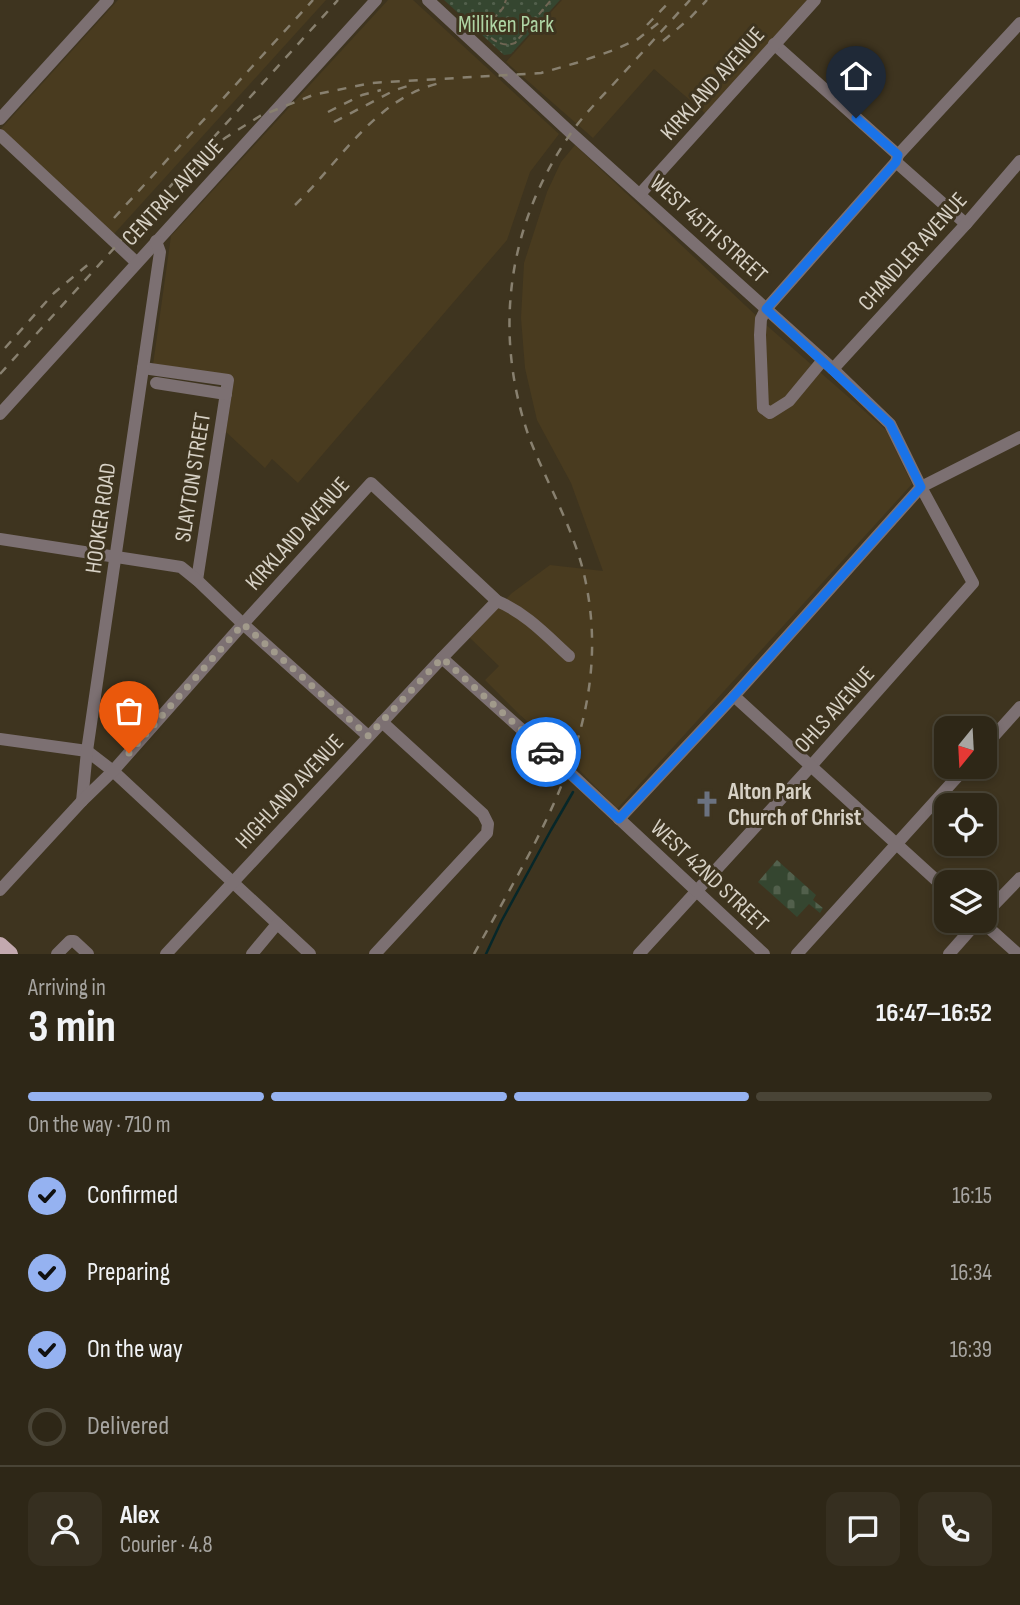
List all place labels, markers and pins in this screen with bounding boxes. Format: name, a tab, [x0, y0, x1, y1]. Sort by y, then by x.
pin	[826, 46, 886, 118]
pin	[99, 681, 159, 753]
place label: Alton Park Church of Christ	[727, 778, 862, 832]
church icon: Alton Park Church of Christ	[692, 789, 722, 819]

